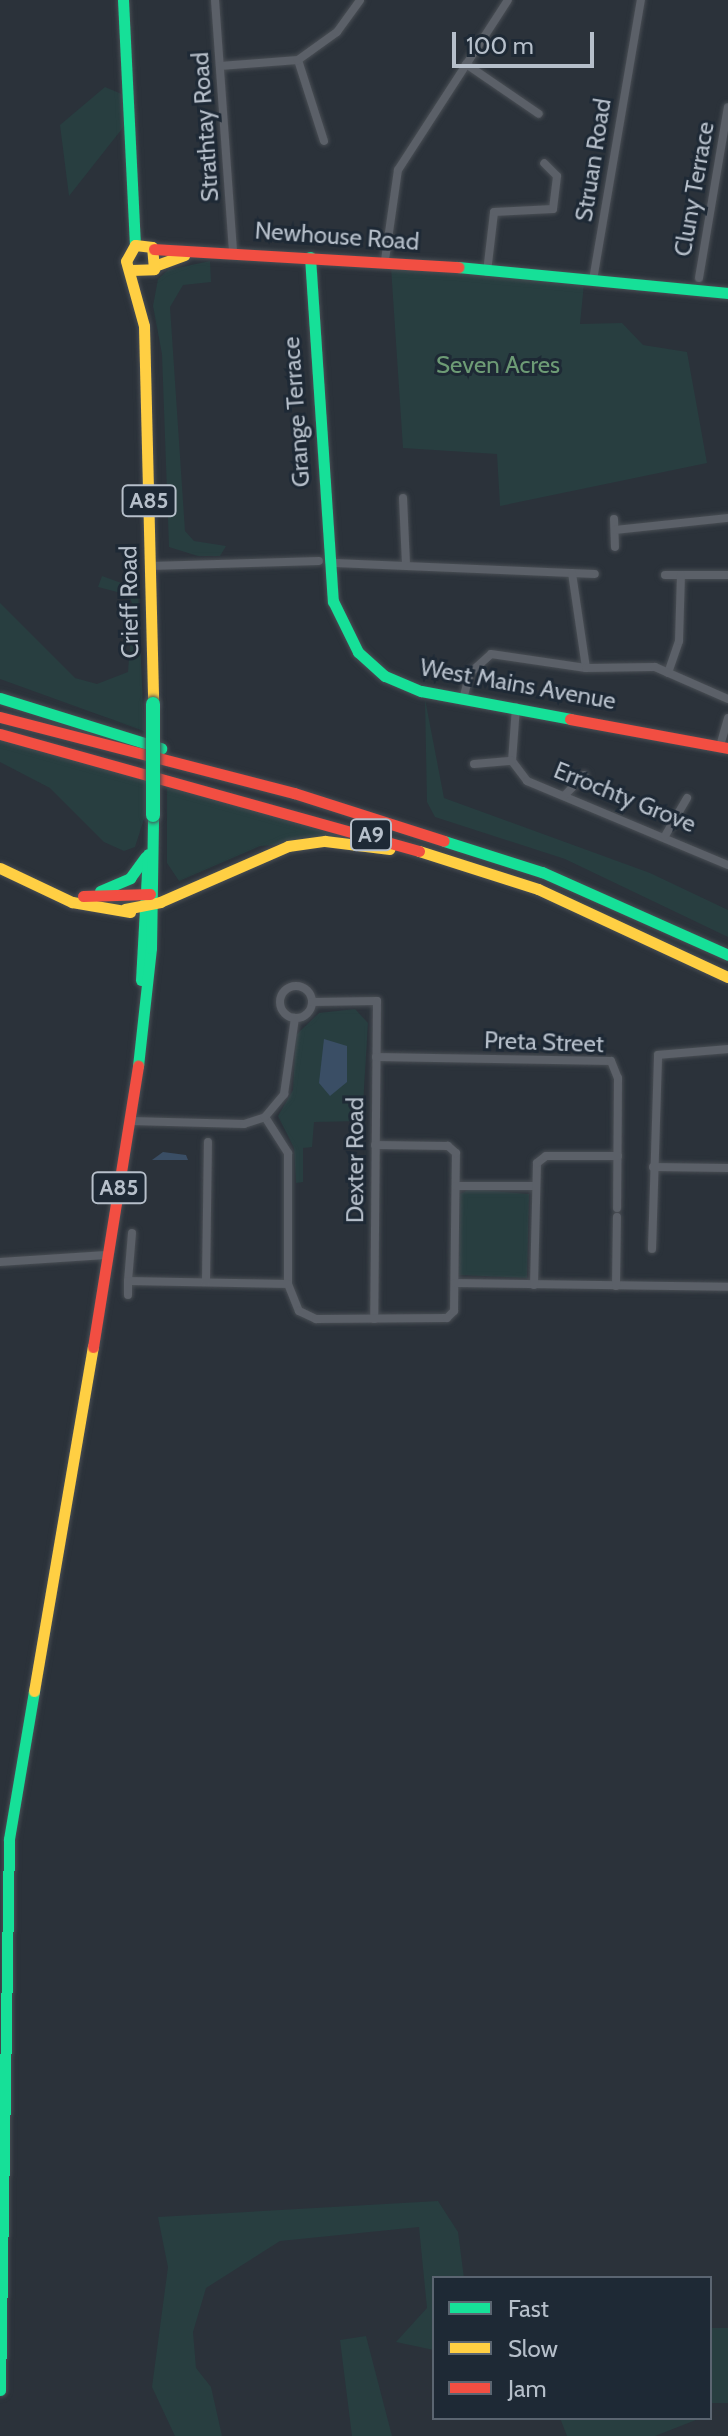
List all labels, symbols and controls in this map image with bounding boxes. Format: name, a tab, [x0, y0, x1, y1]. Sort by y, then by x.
scale bar	[456, 16, 598, 66]
text: 100 m	[466, 31, 534, 60]
street label: Strathtay Road	[185, 51, 225, 203]
street label: Struan Road	[569, 96, 617, 224]
street label: Cluny Terrace	[668, 119, 720, 259]
street label: Newhouse Road	[254, 216, 420, 256]
street label: Grange Terrace	[276, 336, 316, 488]
park label: Seven Acres	[436, 351, 560, 379]
road number: A85	[121, 483, 177, 519]
street label: Crieff Road	[114, 545, 144, 659]
street label: West Mains Avenue	[418, 653, 618, 715]
street label: Errochty Grove	[550, 755, 700, 839]
road number: A9	[349, 817, 393, 853]
street label: Preta Street	[484, 1026, 604, 1058]
street label: Dexter Road	[341, 1097, 369, 1223]
road number: A85	[91, 1170, 147, 1206]
legend	[432, 2276, 712, 2420]
text: Fast	[508, 2294, 549, 2323]
text: Slow	[508, 2334, 558, 2363]
text: Jam	[508, 2374, 546, 2403]

